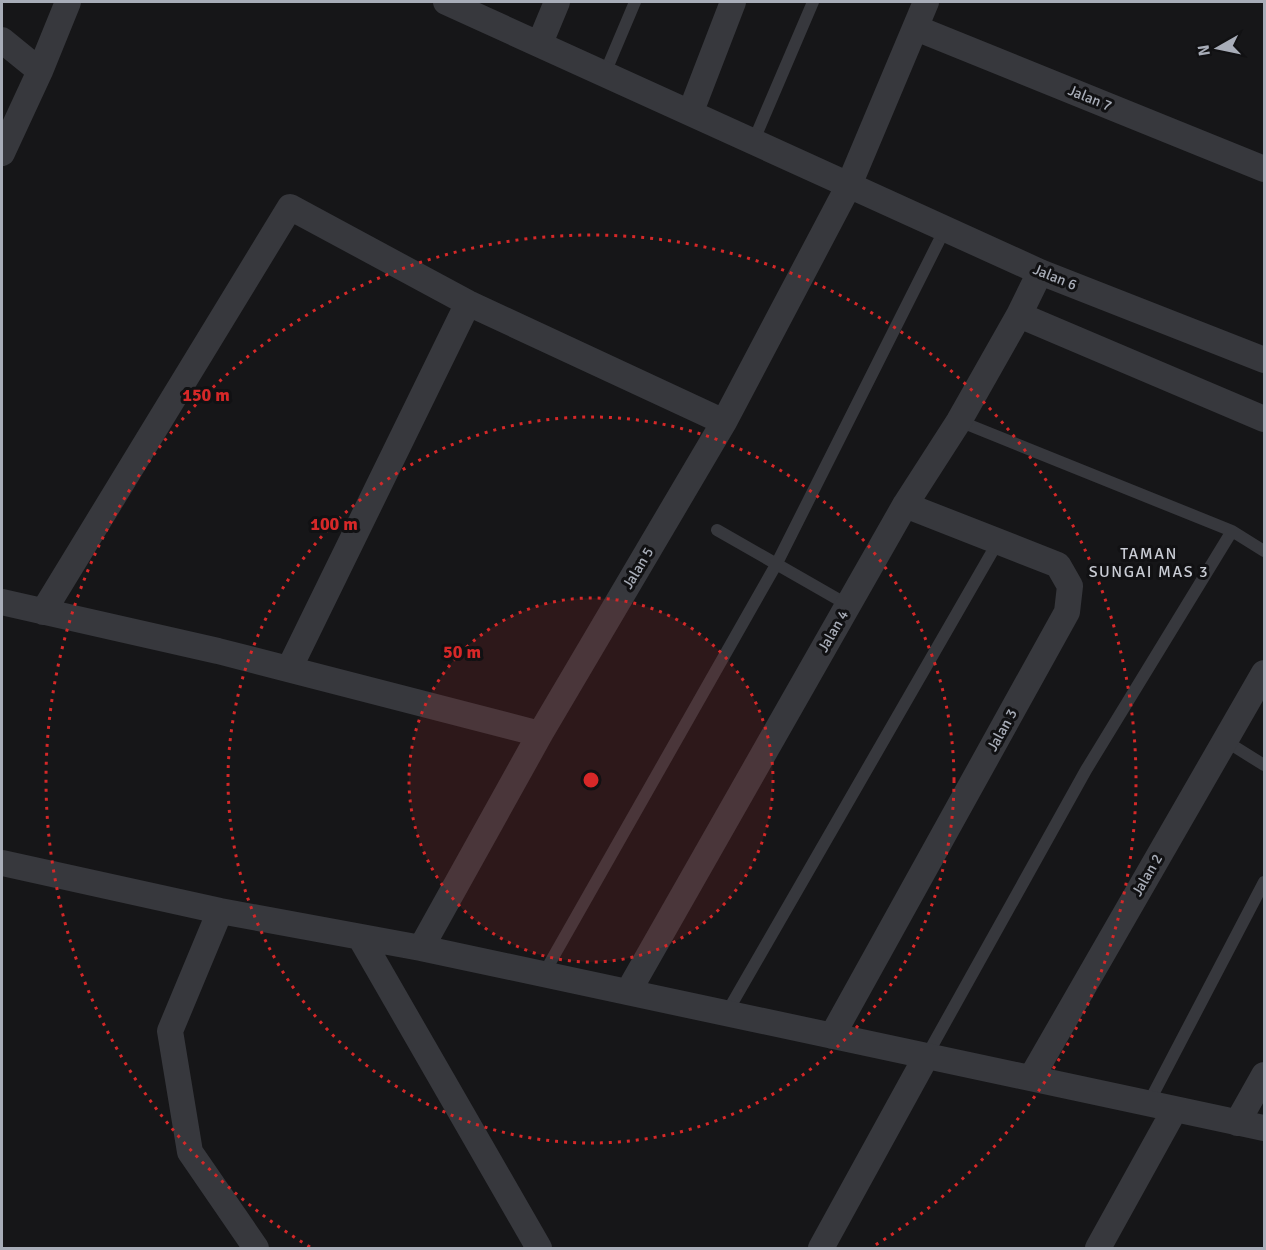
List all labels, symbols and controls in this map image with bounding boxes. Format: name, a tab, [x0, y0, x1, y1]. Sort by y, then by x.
north arrow	[1188, 18, 1248, 78]
text: N	[1193, 43, 1215, 57]
street label: Jalan 7	[1066, 81, 1114, 115]
street label: Jalan 6	[1031, 260, 1079, 294]
text: 150 m	[182, 384, 230, 406]
text: 100 m	[310, 513, 358, 535]
street label: Jalan 5	[619, 544, 657, 592]
district label: TAMAN SUNGAI MAS 3	[1089, 544, 1209, 582]
street label: Jalan 4	[814, 607, 852, 655]
text: 50 m	[443, 641, 481, 663]
street label: Jalan 3	[983, 706, 1021, 754]
centre of rings	[581, 770, 601, 790]
street label: Jalan 2	[1128, 851, 1166, 899]

